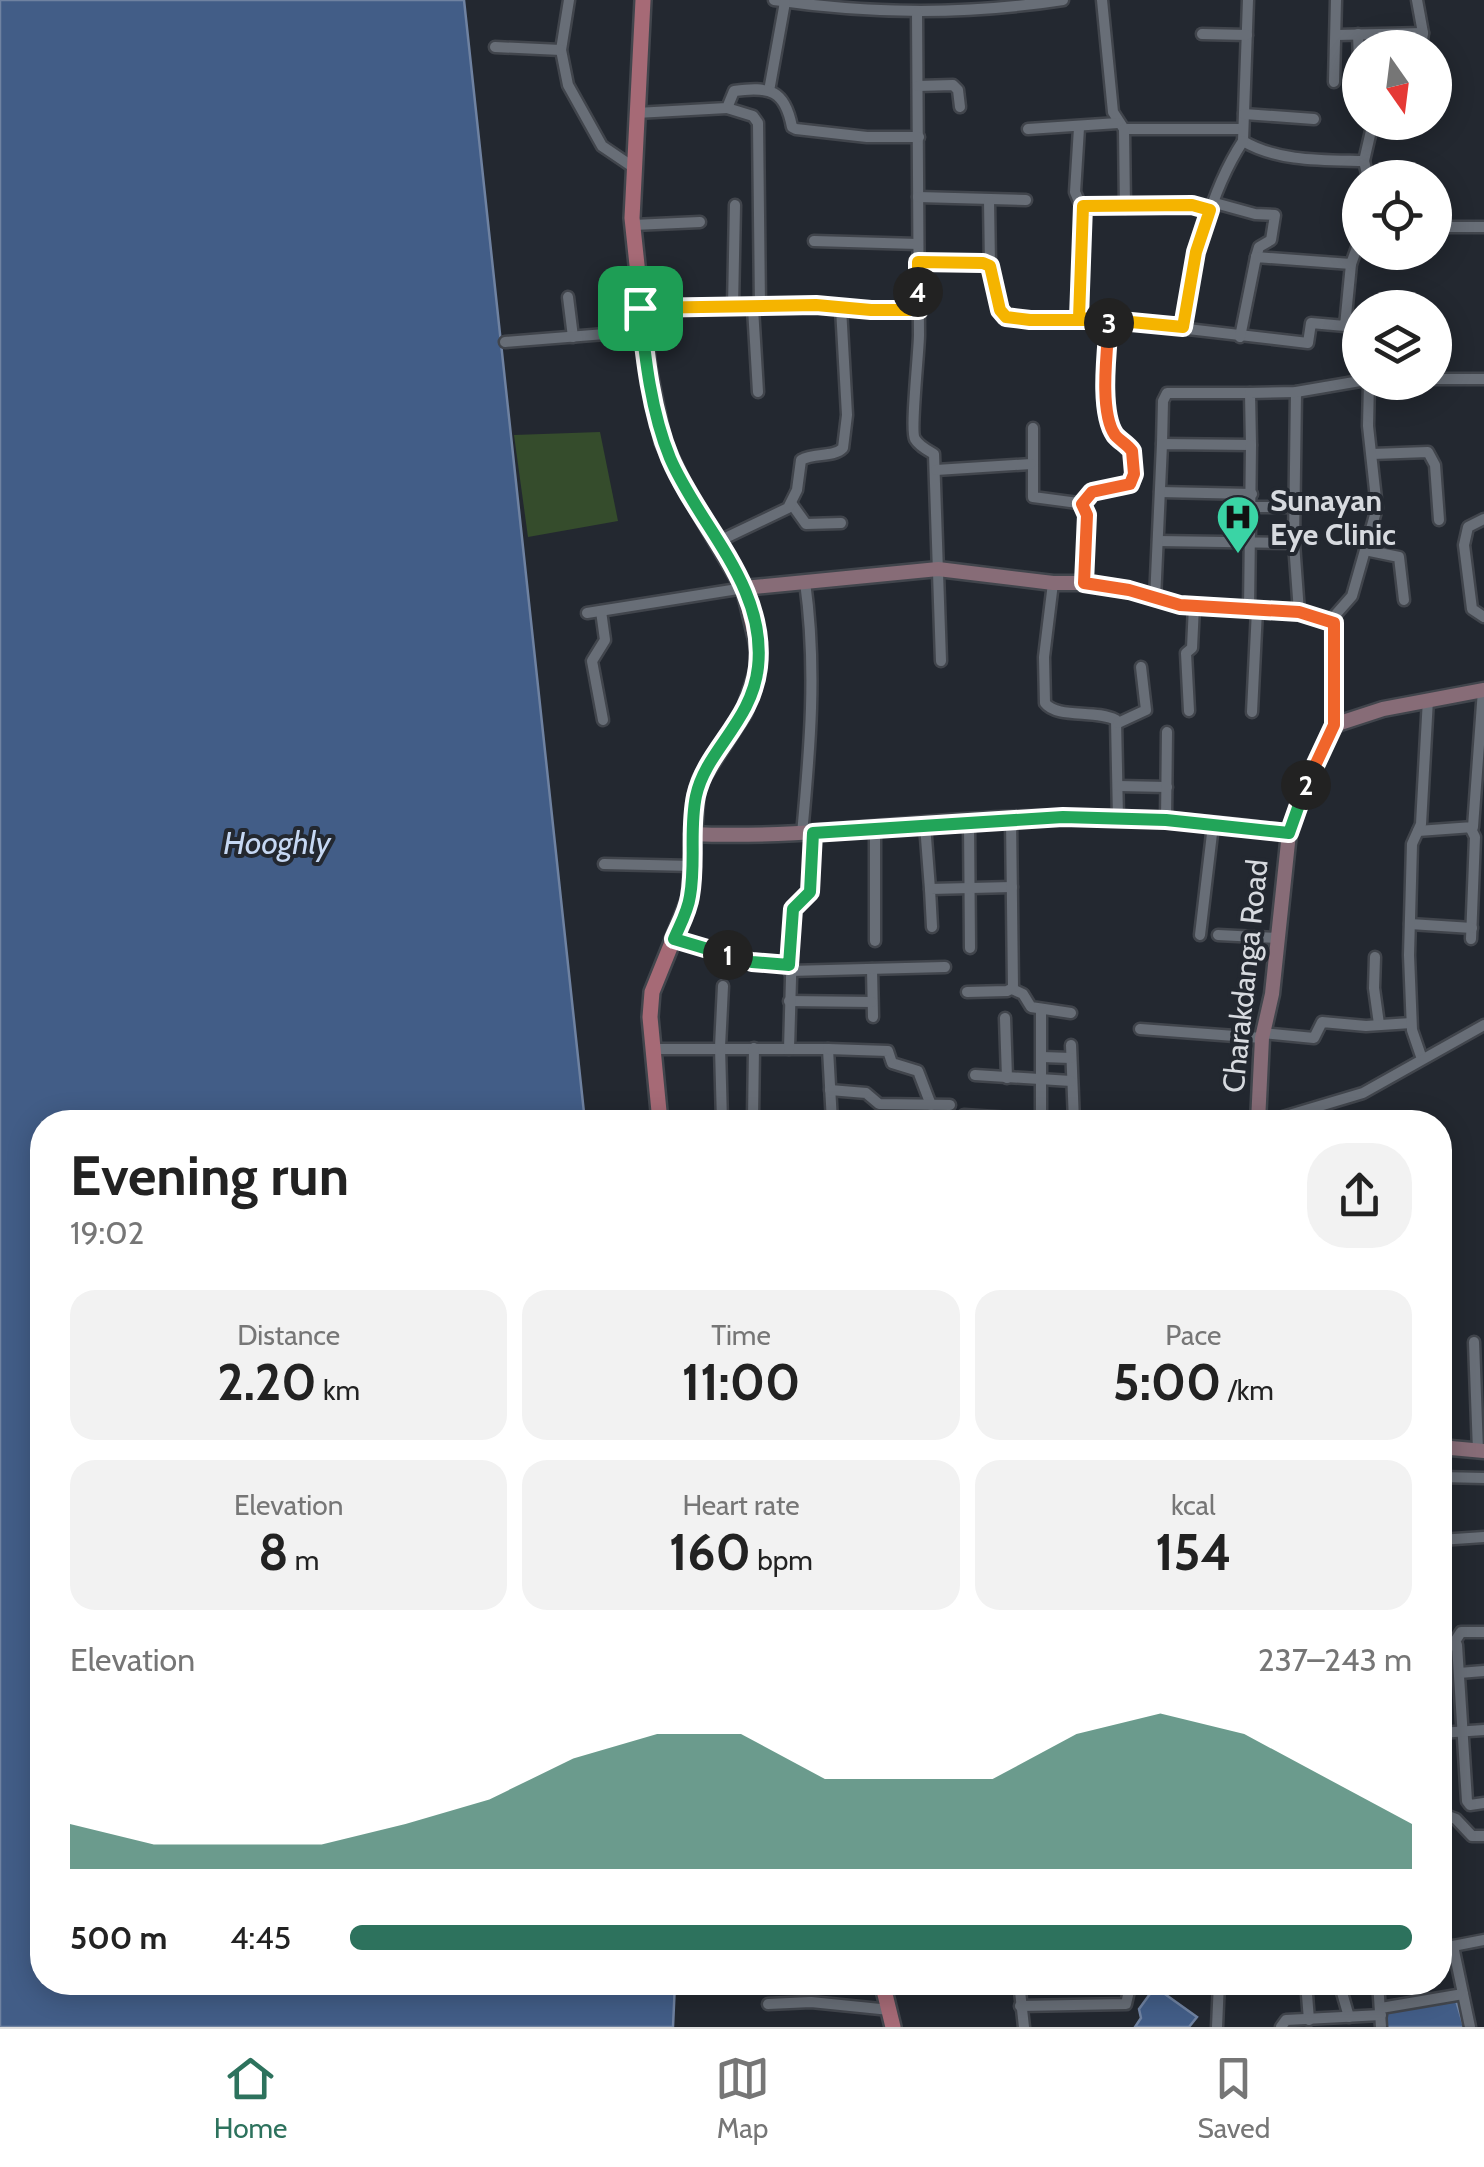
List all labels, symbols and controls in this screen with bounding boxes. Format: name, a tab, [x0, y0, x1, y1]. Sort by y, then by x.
north arrow	[1342, 30, 1452, 140]
map controls	[1342, 30, 1452, 400]
button: locate	[1342, 160, 1452, 270]
pin	[598, 266, 683, 351]
pin: 4	[893, 267, 943, 317]
text: 4	[909, 275, 927, 309]
icon: arrive	[613, 281, 668, 336]
button: layers	[1342, 290, 1452, 400]
pin: 3	[1084, 298, 1134, 348]
text: 3	[1101, 306, 1117, 340]
place label: Sunayan Eye Clinic	[1270, 482, 1396, 553]
hospital icon: Sunayan Eye Clinic	[1215, 494, 1261, 555]
pin: 2	[1281, 760, 1331, 810]
text: 2	[1299, 768, 1313, 802]
water label: Hooghly	[223, 823, 332, 862]
street label: Charakdanga Road	[1214, 857, 1276, 1095]
pin: 1	[703, 930, 753, 980]
text: 1	[723, 938, 733, 972]
text: Evening run	[70, 1142, 349, 1209]
button: share	[1307, 1143, 1412, 1248]
text: 19:02	[70, 1213, 144, 1252]
text: Distance	[237, 1318, 340, 1352]
text: Time	[711, 1318, 771, 1352]
text: Pace	[1165, 1318, 1221, 1352]
text: 2.20	[217, 1352, 317, 1413]
text: 11:00	[682, 1352, 800, 1413]
text: 5:00	[1113, 1352, 1221, 1413]
text: km	[317, 1373, 360, 1407]
text: /km	[1221, 1373, 1274, 1407]
text: Elevation	[234, 1488, 343, 1522]
text: Heart rate	[682, 1488, 800, 1522]
text: kcal	[1171, 1488, 1216, 1522]
text: 8	[258, 1522, 288, 1583]
text: 160	[669, 1522, 751, 1583]
text: 154	[1155, 1522, 1232, 1583]
text: m	[288, 1543, 319, 1577]
text: bpm	[751, 1543, 813, 1577]
text: Elevation	[70, 1640, 195, 1679]
text: 237–243 m	[1258, 1640, 1412, 1679]
text: 500 m	[70, 1918, 167, 1957]
text: 4:45	[230, 1918, 291, 1957]
tab: Home	[214, 2051, 287, 2145]
tab: Map	[715, 2051, 770, 2145]
tab: Saved	[1198, 2051, 1270, 2145]

